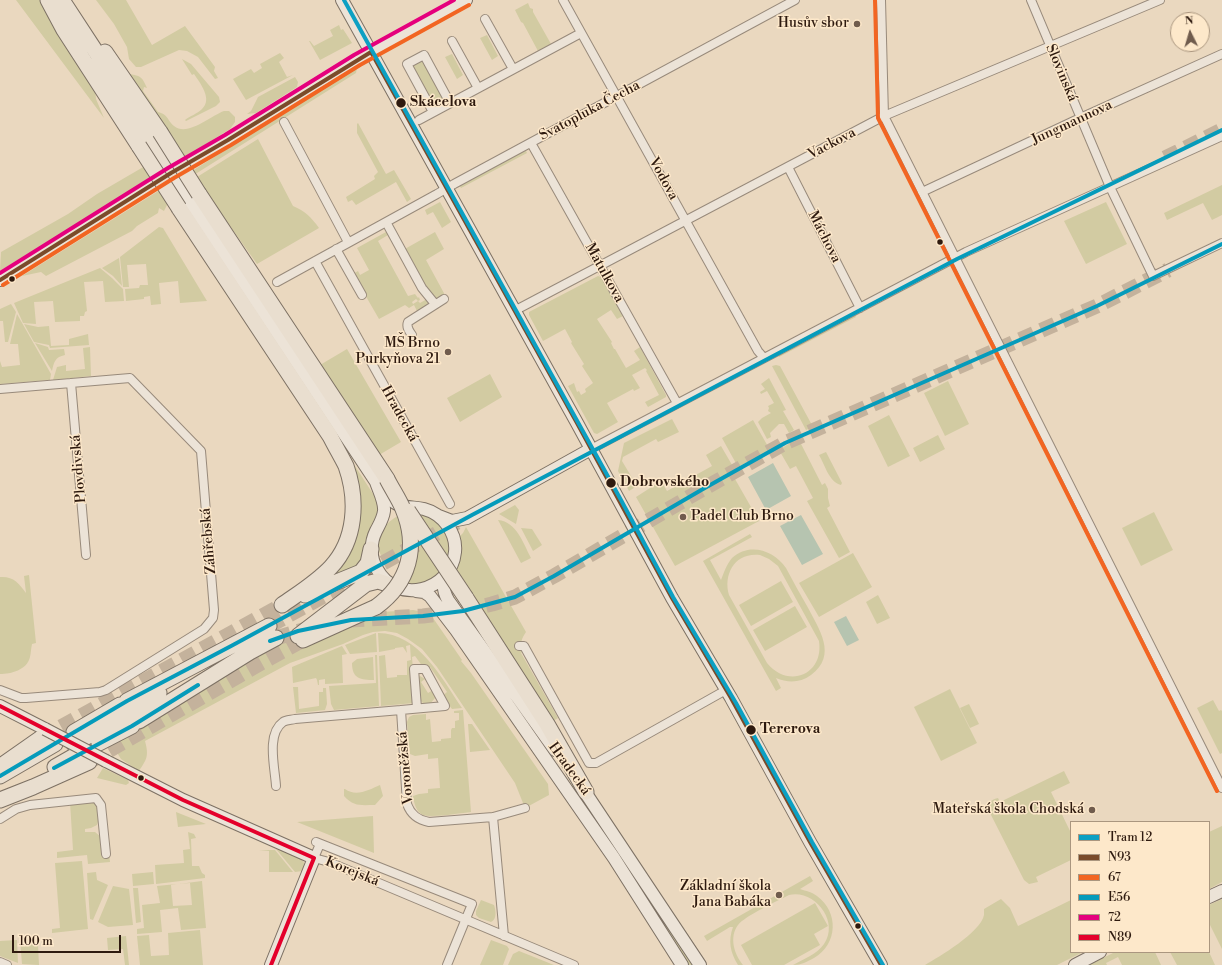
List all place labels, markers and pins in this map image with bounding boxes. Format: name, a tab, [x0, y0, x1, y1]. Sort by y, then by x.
place label: Husův sbor	[778, 16, 849, 32]
marker: Husův sbor	[852, 19, 862, 29]
place label: Skácelova	[410, 95, 476, 111]
marker: Skácelova	[394, 96, 408, 110]
unlabelled marker	[935, 237, 945, 247]
unlabelled marker	[7, 274, 17, 284]
place label: MŠ Brno Purkyňova 21	[356, 336, 440, 368]
marker: MŠ Brno Purkyňova 21	[443, 347, 453, 357]
place label: Dobrovského	[620, 475, 709, 491]
marker: Dobrovského	[604, 476, 618, 490]
place label: Padel Club Brno	[691, 509, 794, 525]
marker: Padel Club Brno	[678, 512, 688, 522]
place label: Tererova	[760, 722, 820, 738]
marker: Tererova	[744, 723, 758, 737]
unlabelled marker	[136, 773, 146, 783]
place label: Mateřská škola Chodská	[933, 802, 1084, 818]
marker: Mateřská škola Chodská	[1087, 805, 1097, 815]
place label: Základní škola Jana Babáka	[680, 879, 771, 912]
marker: Základní škola Jana Babáka	[774, 890, 784, 900]
unlabelled marker	[853, 921, 863, 931]

